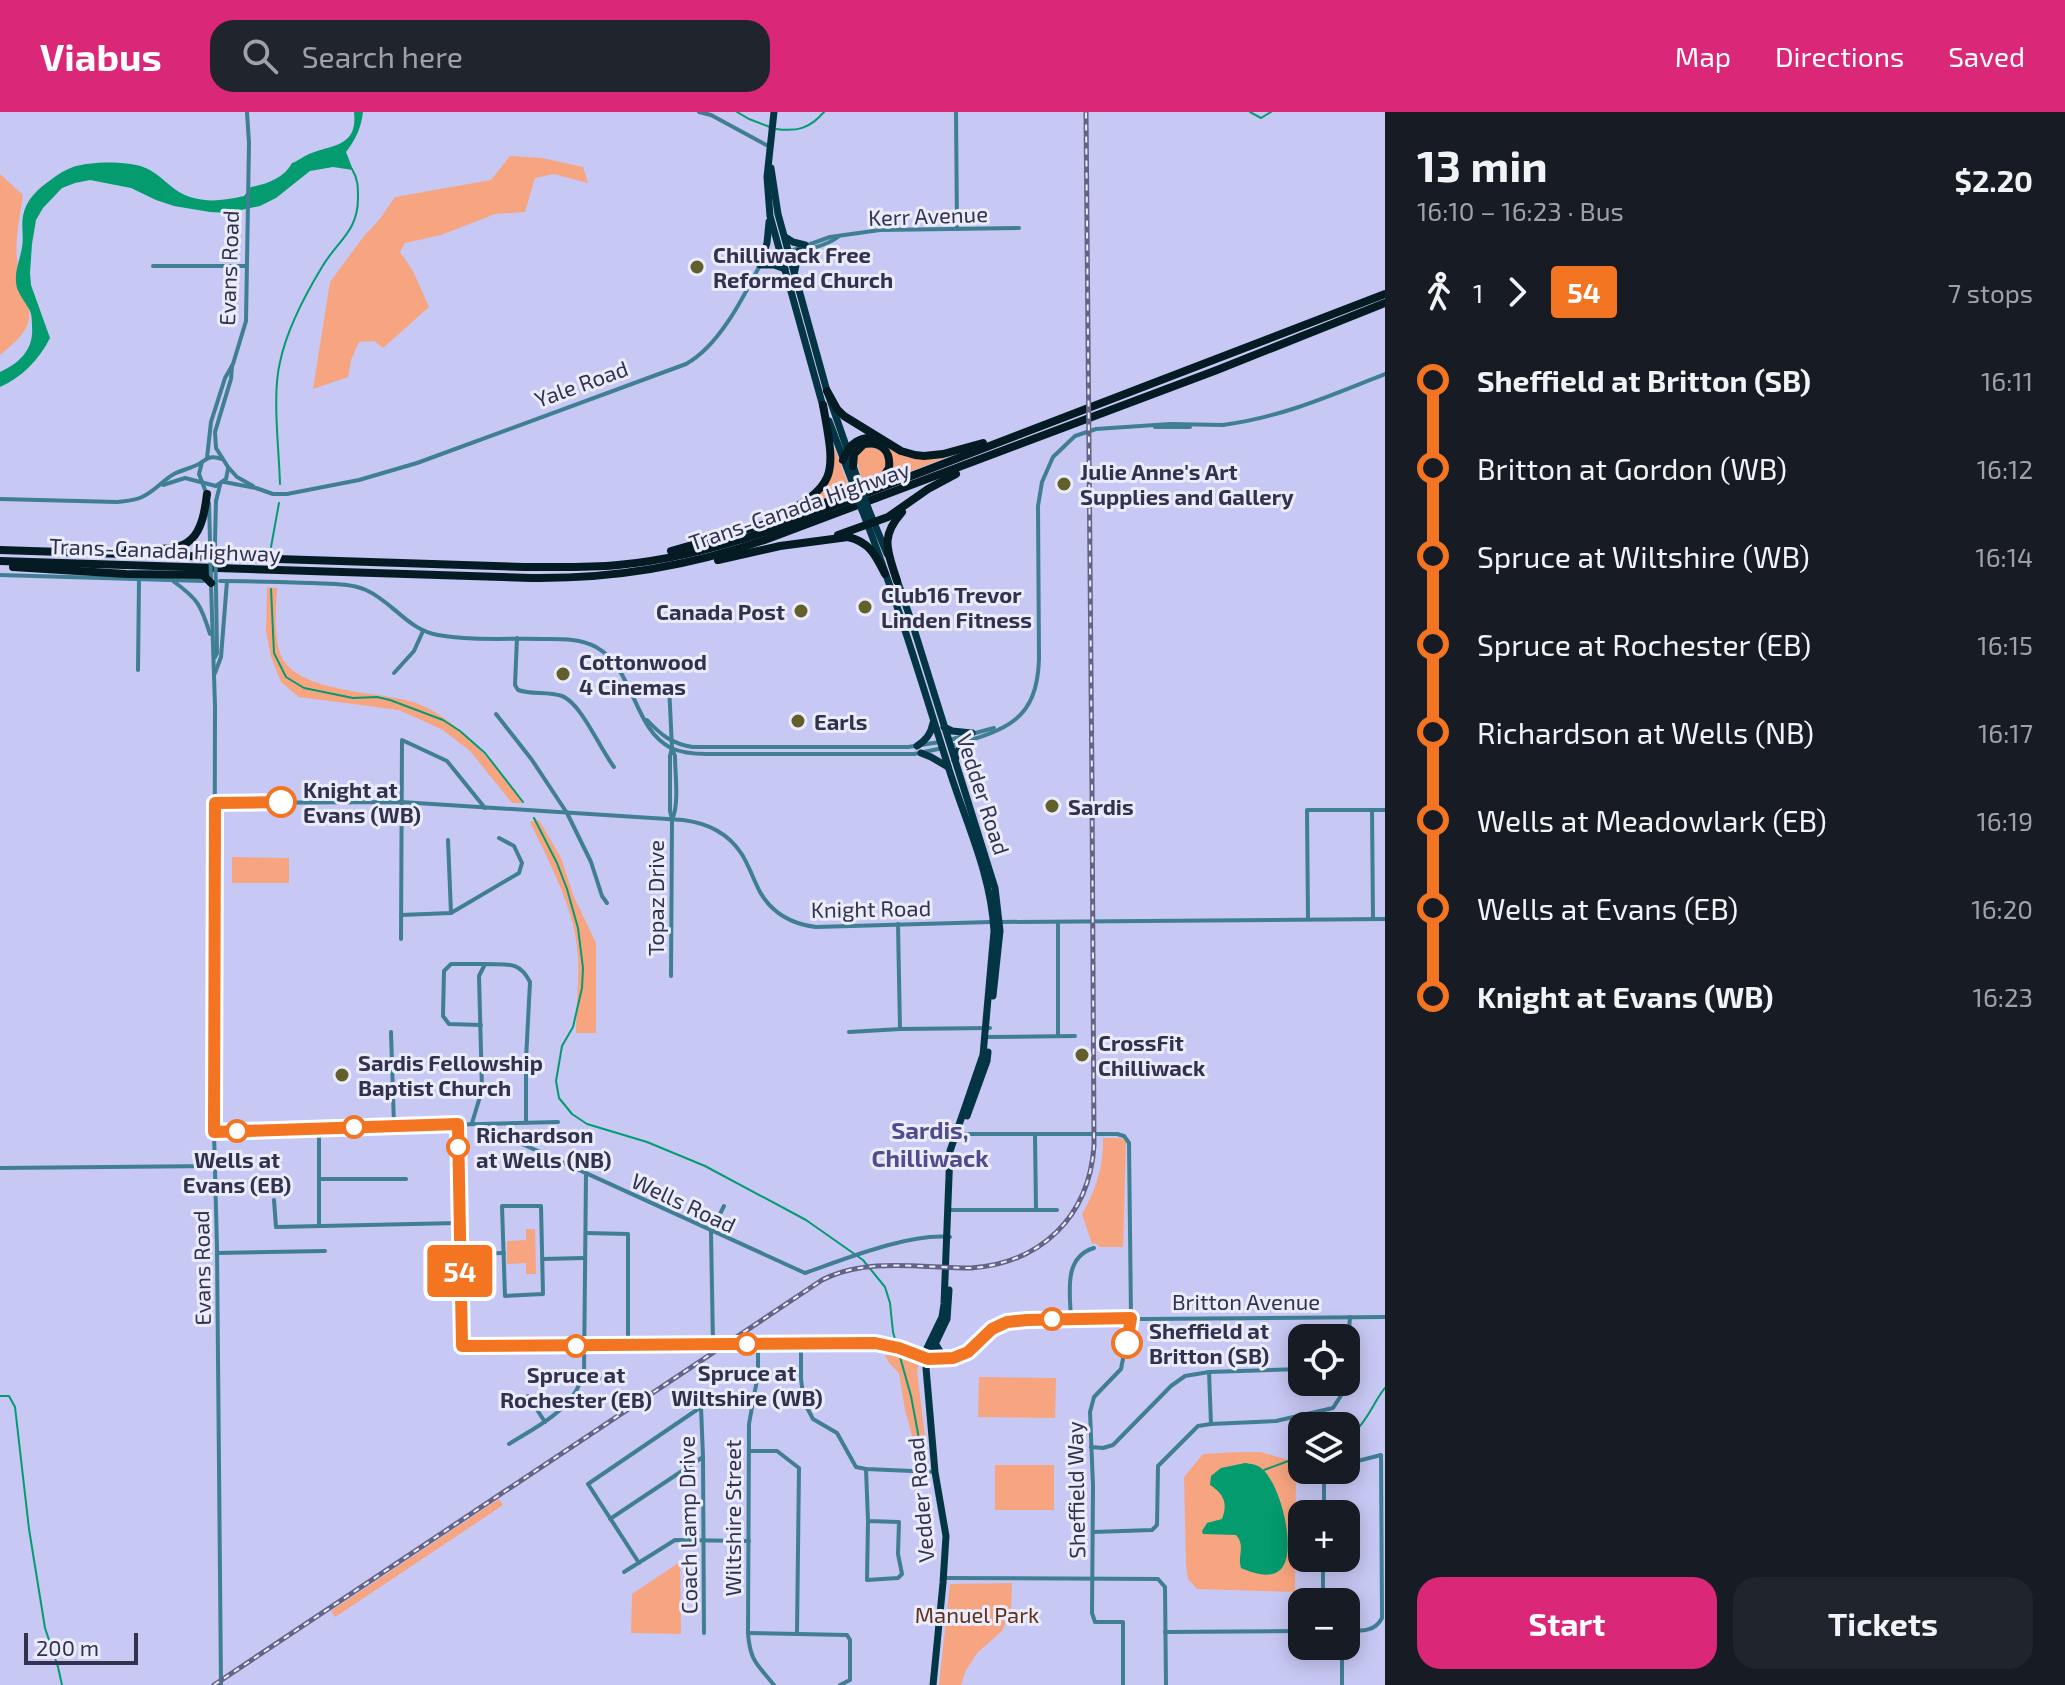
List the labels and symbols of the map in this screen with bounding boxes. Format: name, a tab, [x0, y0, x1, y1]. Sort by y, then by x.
street label: Kerr Avenue	[868, 200, 988, 230]
street label: Evans Road	[213, 210, 243, 326]
place label: Chilliwack Free Reformed Church	[713, 241, 893, 292]
marker: Chilliwack Free Reformed Church	[688, 258, 706, 276]
street label: Yale Road	[531, 354, 631, 412]
street label: Trans-Canada Highway	[685, 455, 913, 555]
place label: Julie Anne's Art Supplies and Gallery	[1080, 458, 1294, 510]
marker: Julie Anne's Art Supplies and Gallery	[1055, 475, 1073, 493]
street label: Trans-Canada Highway	[49, 532, 282, 566]
place label: Club16 Trevor Linden Fitness	[881, 581, 1032, 632]
place label: Canada Post	[656, 598, 785, 624]
marker: Club16 Trevor Linden Fitness	[856, 598, 874, 616]
marker: Canada Post	[792, 602, 810, 620]
place label: Cottonwood 4 Cinemas	[579, 648, 707, 699]
marker: Cottonwood 4 Cinemas	[554, 665, 572, 683]
place label: Earls	[814, 708, 868, 734]
marker: Earls	[789, 712, 807, 730]
street label: Vedder Road	[952, 730, 1016, 858]
place label: Knight at Evans (WB)	[303, 776, 421, 827]
marker: Knight at Evans (WB)	[266, 787, 296, 817]
place label: Sardis	[1068, 793, 1134, 819]
marker: Sardis	[1043, 797, 1061, 815]
street label: Topaz Drive	[642, 840, 668, 956]
street label: Knight Road	[811, 894, 931, 922]
place label: CrossFit Chilliwack	[1098, 1029, 1206, 1080]
marker: CrossFit Chilliwack	[1073, 1046, 1091, 1064]
place label: Sardis Fellowship Baptist Church	[358, 1049, 543, 1100]
marker: Sardis Fellowship Baptist Church	[333, 1066, 351, 1084]
district label: Sardis, Chilliwack	[871, 1115, 989, 1172]
unlabelled marker	[343, 1116, 365, 1138]
marker: Wells at Evans (EB)	[226, 1120, 248, 1142]
place label: Richardson at Wells (NB)	[476, 1121, 611, 1172]
marker: Richardson at Wells (NB)	[447, 1136, 469, 1158]
place label: Wells at Evans (EB)	[183, 1146, 291, 1197]
street label: Wells Road	[628, 1167, 740, 1237]
street label: Evans Road	[187, 1210, 215, 1326]
line badge: 54	[424, 1245, 496, 1297]
street label: Britton Avenue	[1172, 1288, 1320, 1314]
unlabelled marker	[1041, 1308, 1063, 1330]
place label: Sheffield at Britton (SB)	[1149, 1317, 1269, 1368]
marker: Sheffield at Britton (SB)	[1112, 1328, 1142, 1358]
marker: Spruce at Wiltshire (WB)	[736, 1333, 758, 1355]
marker: Spruce at Rochester (EB)	[565, 1335, 587, 1357]
place label: Spruce at Wiltshire (WB)	[671, 1359, 823, 1410]
place label: Spruce at Rochester (EB)	[500, 1361, 652, 1412]
street label: Sheffield Way	[1061, 1421, 1089, 1559]
street label: Coach Lamp Drive	[672, 1436, 702, 1614]
street label: Vedder Road	[902, 1436, 938, 1564]
street label: Wiltshire Street	[719, 1440, 745, 1596]
park label: Manuel Park	[915, 1601, 1039, 1627]
scale bar	[24, 1629, 138, 1665]

